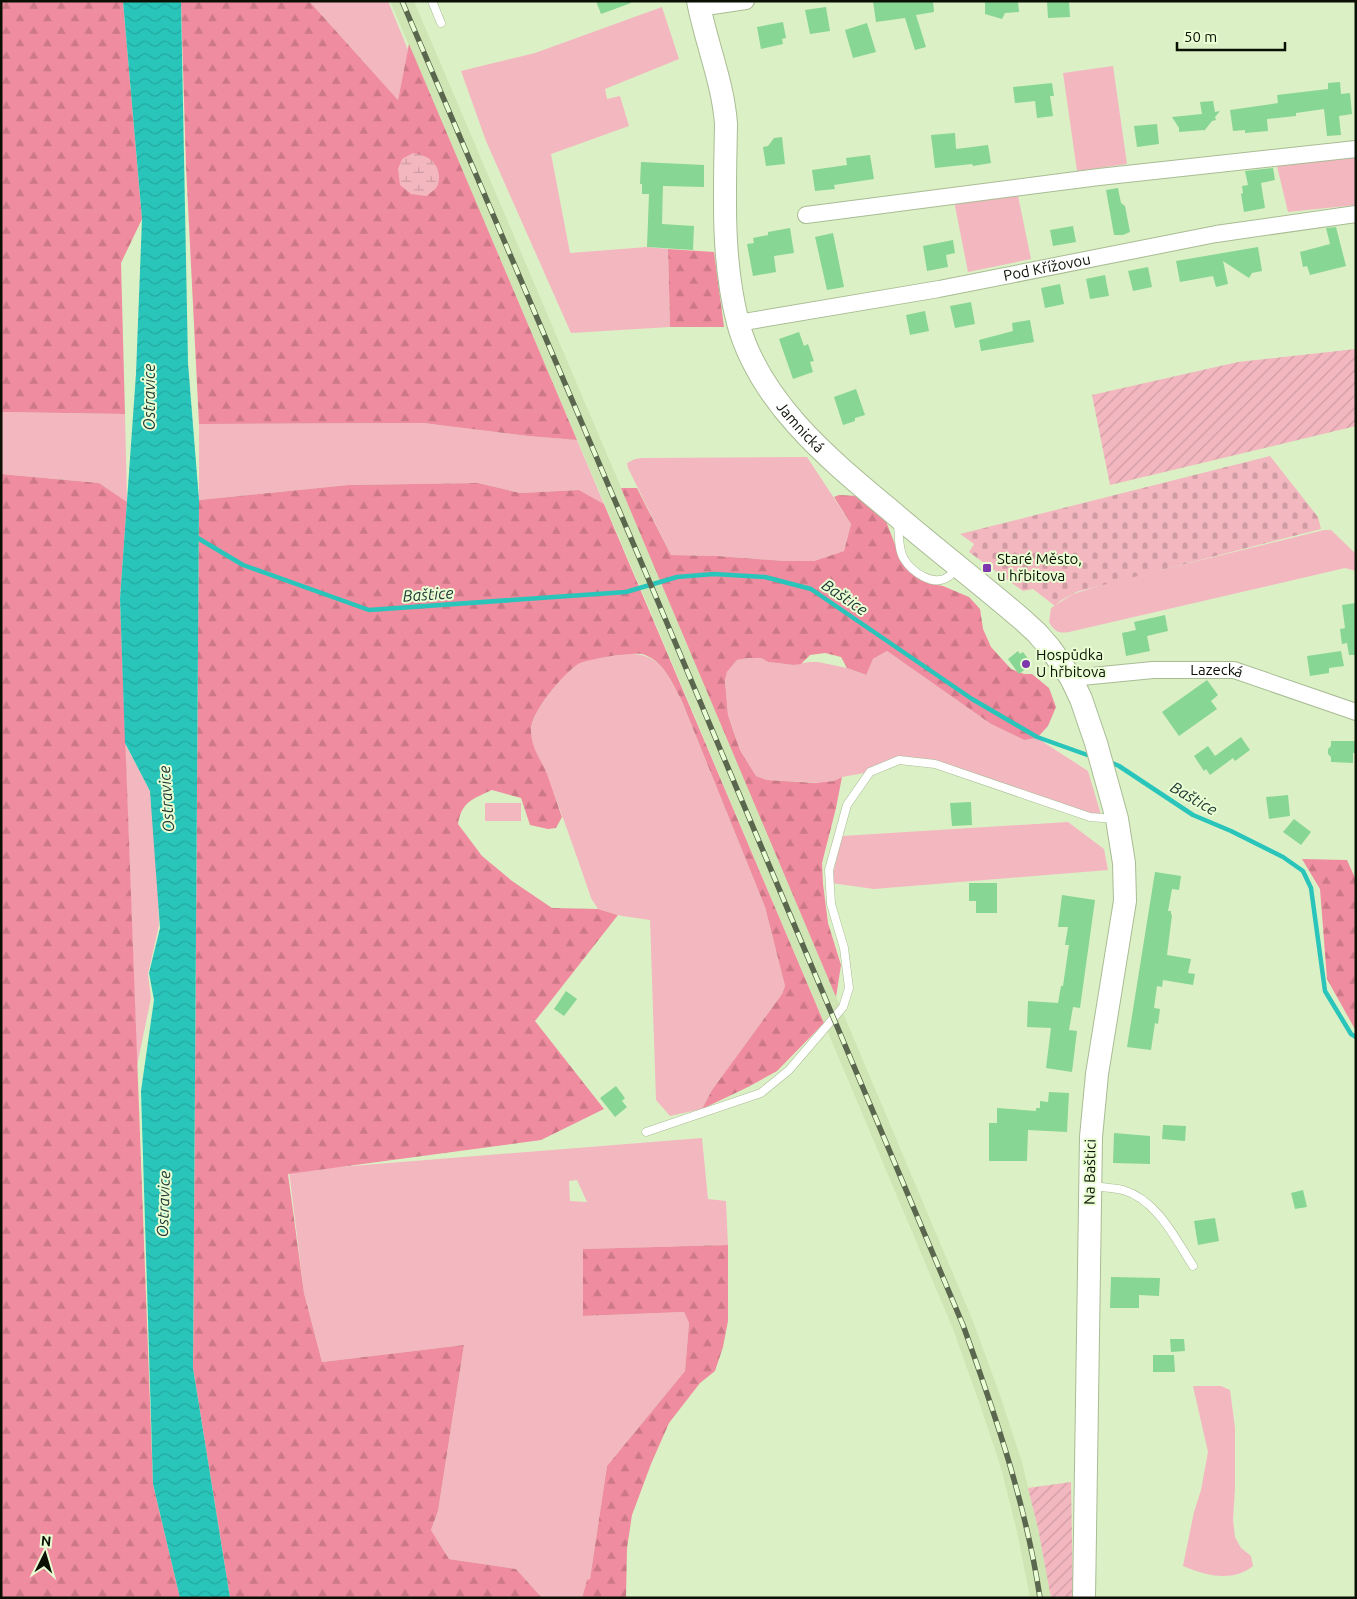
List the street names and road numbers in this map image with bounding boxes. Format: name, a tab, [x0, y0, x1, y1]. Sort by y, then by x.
street label: Pod Křížovou	[1002, 250, 1092, 284]
street label: Jamnická	[773, 398, 828, 456]
street label: Lazecká	[1190, 661, 1245, 680]
street label: Na Baštici	[1080, 1139, 1099, 1205]

